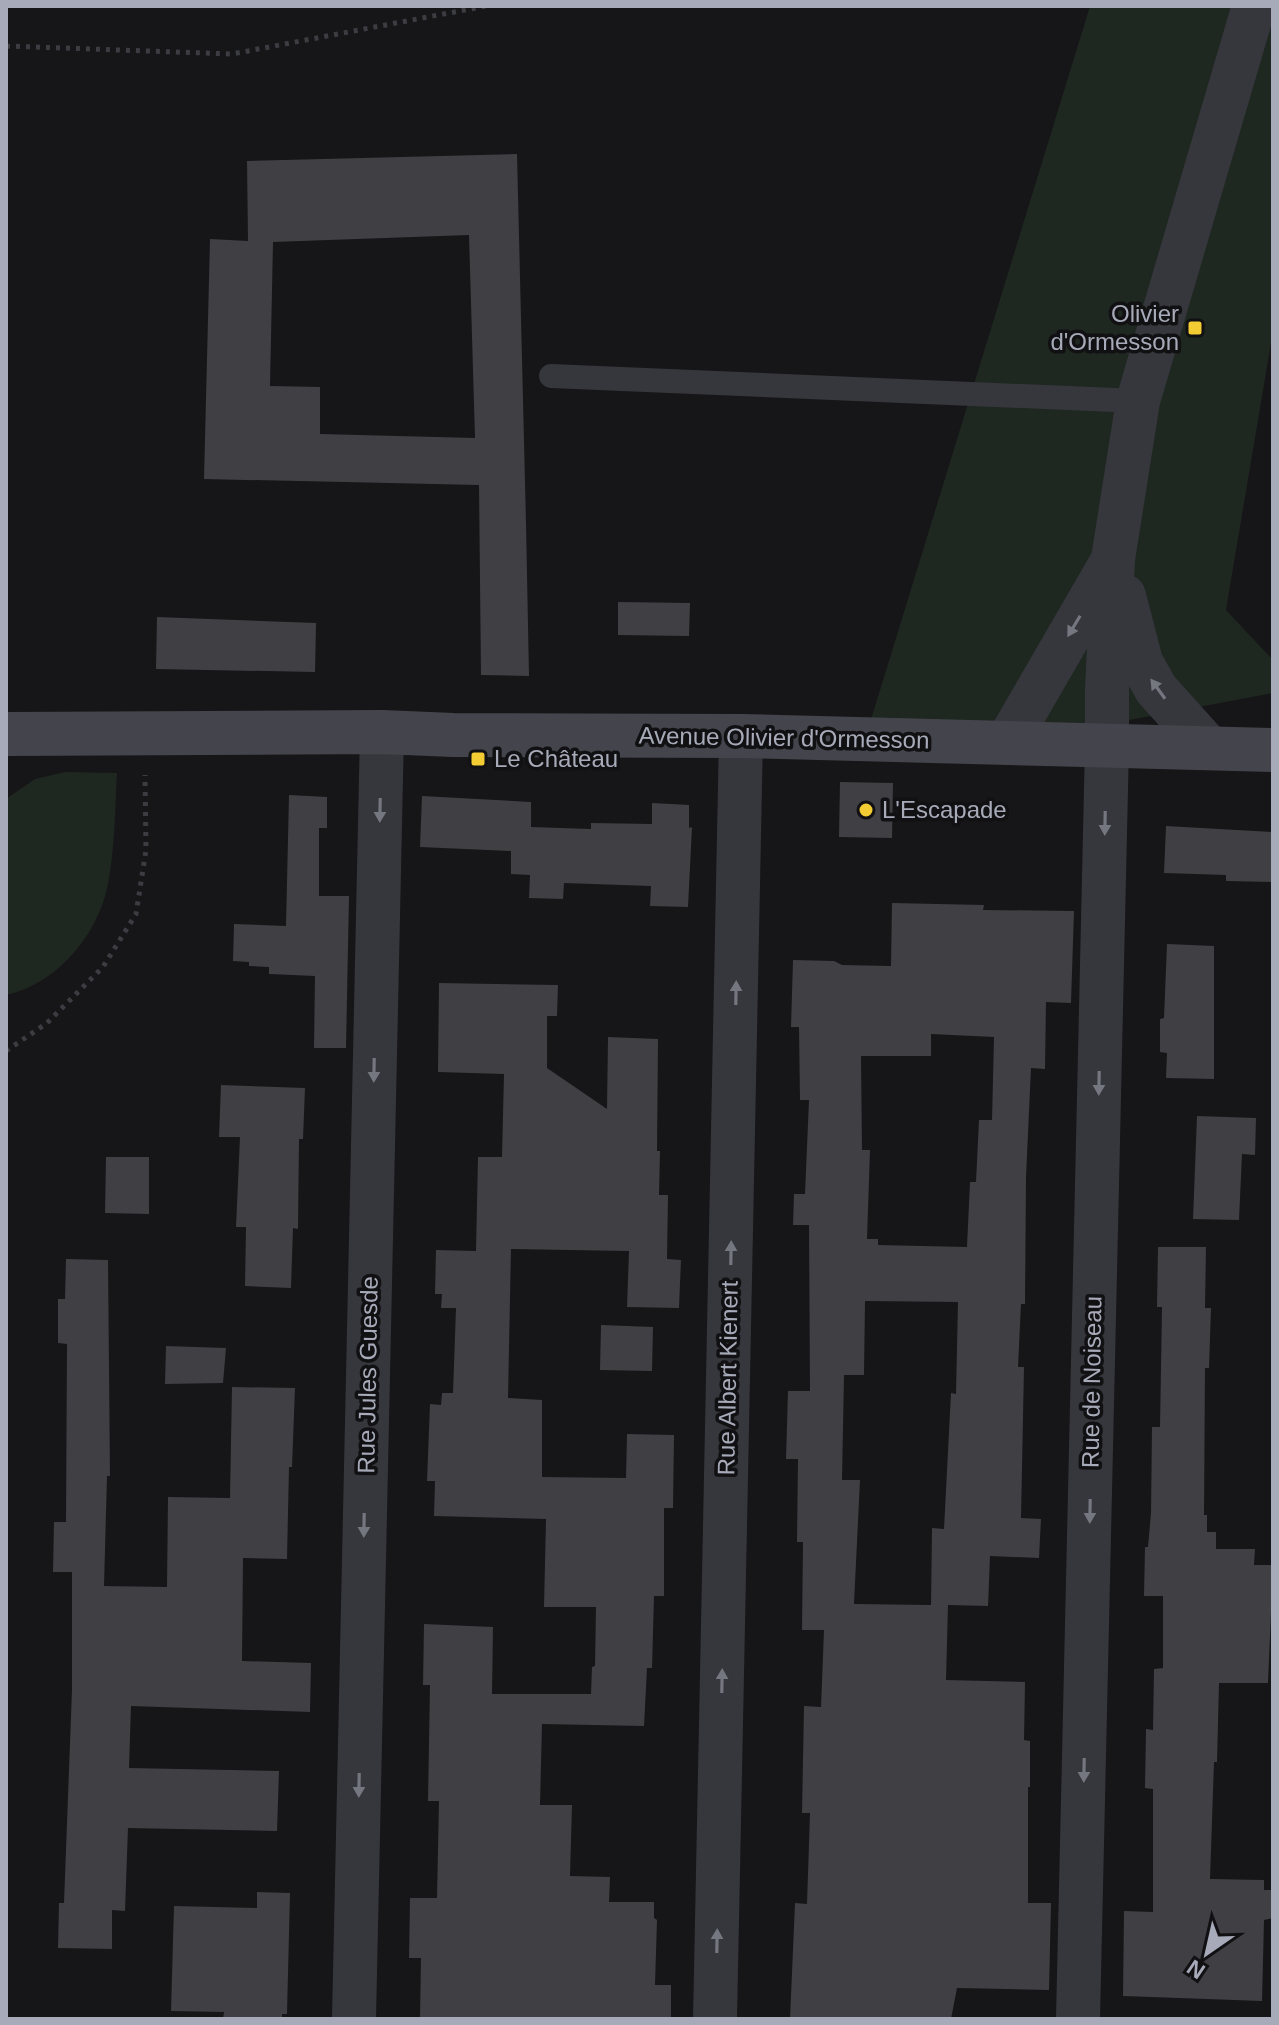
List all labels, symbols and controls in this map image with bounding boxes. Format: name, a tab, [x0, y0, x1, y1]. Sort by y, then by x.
place label: Olivier d'Ormesson	[1050, 300, 1179, 355]
marker: Olivier d'Ormesson	[1186, 319, 1204, 337]
one-way arrow	[1067, 615, 1081, 638]
one-way arrow	[1150, 678, 1166, 700]
street label: Avenue Olivier d'Ormesson	[638, 721, 930, 754]
place label: Le Château	[494, 745, 618, 772]
marker: Le Château	[469, 750, 487, 768]
place label: L'Escapade	[882, 796, 1007, 823]
one-way arrow	[373, 798, 386, 823]
marker: L'Escapade	[857, 801, 875, 819]
one-way arrow	[1099, 811, 1111, 836]
one-way arrow	[730, 980, 742, 1005]
one-way arrow	[368, 1058, 380, 1083]
one-way arrow	[1093, 1071, 1105, 1096]
one-way arrow	[724, 1240, 737, 1265]
street label: Rue Jules Guesde	[352, 1276, 383, 1474]
street label: Rue Albert Kienert	[712, 1280, 743, 1476]
street label: Rue de Noiseau	[1077, 1296, 1107, 1468]
one-way arrow	[1083, 1499, 1096, 1524]
one-way arrow	[358, 1513, 371, 1538]
one-way arrow	[716, 1668, 728, 1693]
one-way arrow	[1077, 1758, 1090, 1784]
one-way arrow	[353, 1773, 365, 1798]
north arrow	[1167, 1913, 1247, 1993]
one-way arrow	[711, 1928, 723, 1953]
text: N	[1183, 1954, 1210, 1984]

